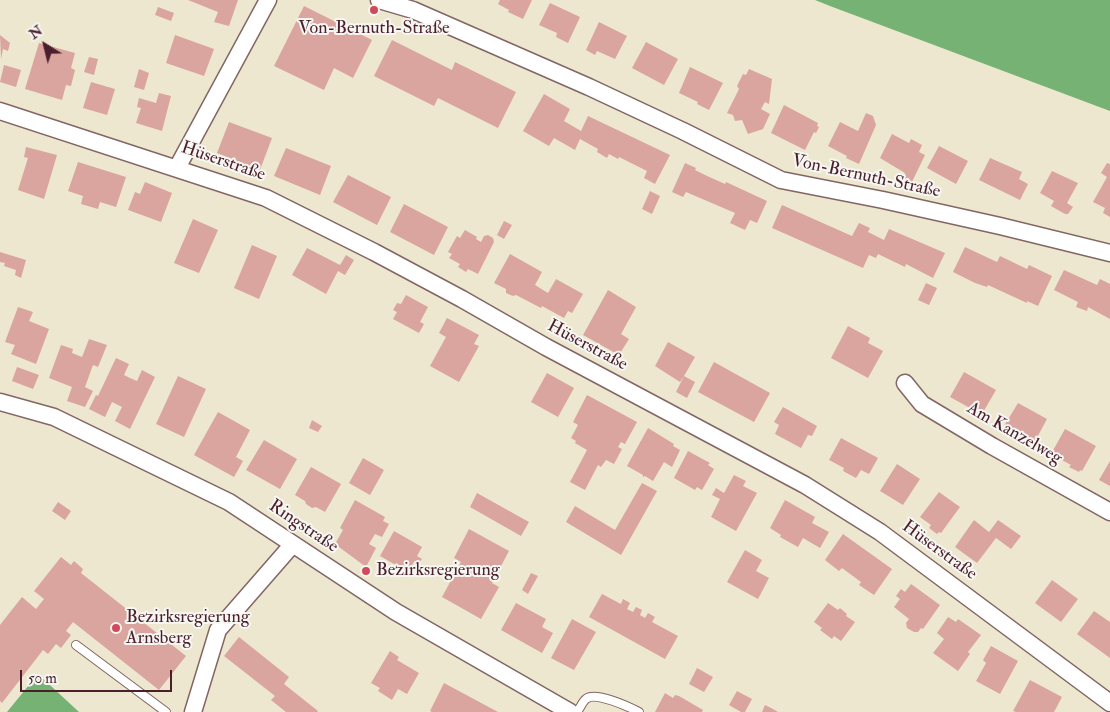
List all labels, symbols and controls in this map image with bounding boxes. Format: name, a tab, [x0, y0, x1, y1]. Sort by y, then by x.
marker: Von-Bernuth-Straße	[368, 4, 380, 16]
place label: Von-Bernuth-Straße	[298, 18, 450, 40]
north arrow	[20, 20, 70, 70]
text: N	[26, 22, 46, 43]
street label: Hüserstraße	[178, 138, 268, 186]
street label: Von-Bernuth-Straße	[790, 151, 942, 203]
street label: Hüserstraße	[543, 316, 631, 376]
street label: Am Kanzelweg	[962, 398, 1066, 470]
street label: Ringstraße	[264, 496, 342, 558]
street label: Hüserstraße	[897, 517, 981, 585]
place label: Bezirksregierung	[376, 560, 500, 582]
marker: Bezirksregierung	[360, 565, 372, 577]
place label: Bezirksregierung Arnsberg	[126, 607, 250, 650]
marker: Bezirksregierung Arnsberg	[110, 622, 122, 634]
scale bar	[22, 660, 175, 692]
text: 50 m	[28, 669, 57, 688]

